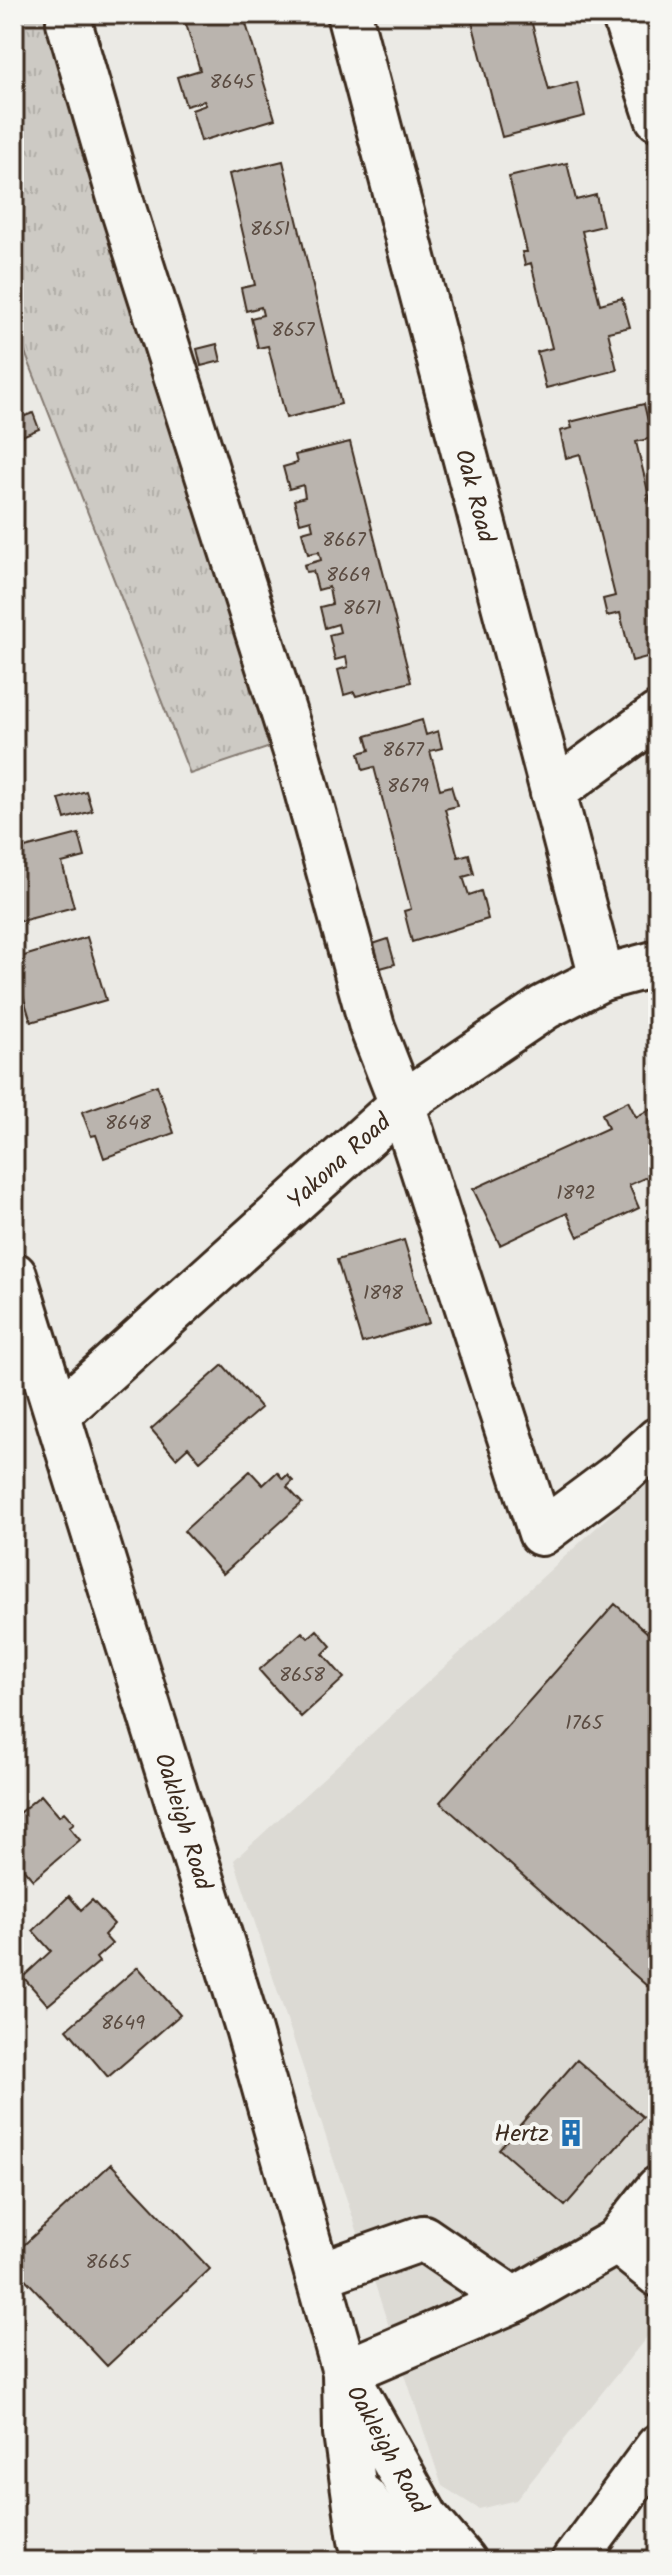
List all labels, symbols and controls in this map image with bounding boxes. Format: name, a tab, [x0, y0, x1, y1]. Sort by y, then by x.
house number: 8645	[210, 67, 256, 99]
house number: 8651	[250, 214, 290, 246]
house number: 8657	[271, 315, 315, 347]
street label: Oak Road	[443, 445, 505, 548]
house number: 8667	[322, 525, 367, 557]
house number: 8669	[326, 560, 370, 592]
house number: 8671	[343, 593, 381, 625]
house number: 8677	[382, 735, 425, 767]
house number: 8679	[387, 771, 429, 803]
street label: Yakona Road	[279, 1104, 402, 1220]
house number: 8648	[105, 1108, 152, 1140]
house number: 1892	[556, 1178, 596, 1210]
house number: 1898	[363, 1278, 404, 1310]
house number: 8658	[279, 1660, 326, 1692]
house number: 1765	[565, 1708, 604, 1740]
street label: Oakleigh Road	[143, 1748, 222, 1896]
house number: 8649	[101, 2008, 145, 2040]
place label: Hertz	[494, 2115, 549, 2154]
building icon: Hertz	[556, 2118, 586, 2148]
house number: 8665	[85, 2247, 132, 2279]
street label: Oakleigh Road	[335, 2378, 438, 2522]

